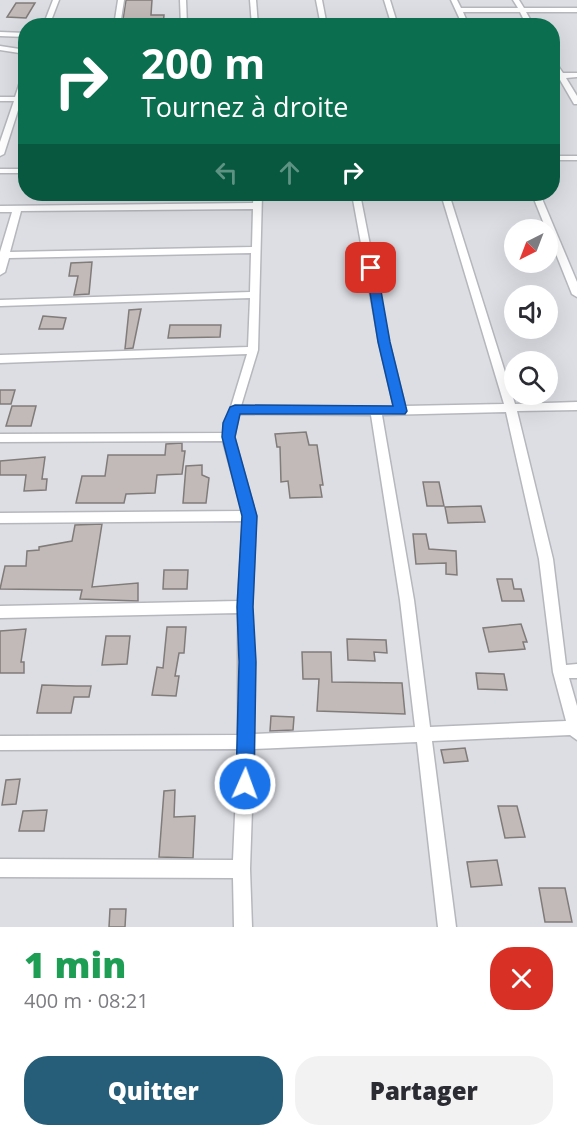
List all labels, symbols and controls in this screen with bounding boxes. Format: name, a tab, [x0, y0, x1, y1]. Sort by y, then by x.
text: 200 m	[141, 34, 265, 91]
icon: right	[42, 42, 120, 120]
text: Tournez à droite	[141, 88, 349, 125]
icon: left	[210, 156, 243, 189]
icon: ahead	[273, 156, 306, 189]
icon: right	[336, 156, 369, 189]
north arrow	[504, 219, 558, 273]
map controls	[504, 219, 558, 405]
pin	[345, 242, 396, 293]
icon: arrive	[354, 251, 387, 284]
button: sound	[504, 285, 558, 339]
button: search	[504, 351, 558, 405]
position arrow	[213, 752, 277, 816]
text: 1 min	[24, 940, 126, 989]
button: close	[490, 947, 553, 1010]
text: 400 m · 08:21	[24, 987, 149, 1014]
button: Quitter	[24, 1056, 283, 1125]
button: Partager	[295, 1056, 553, 1125]

